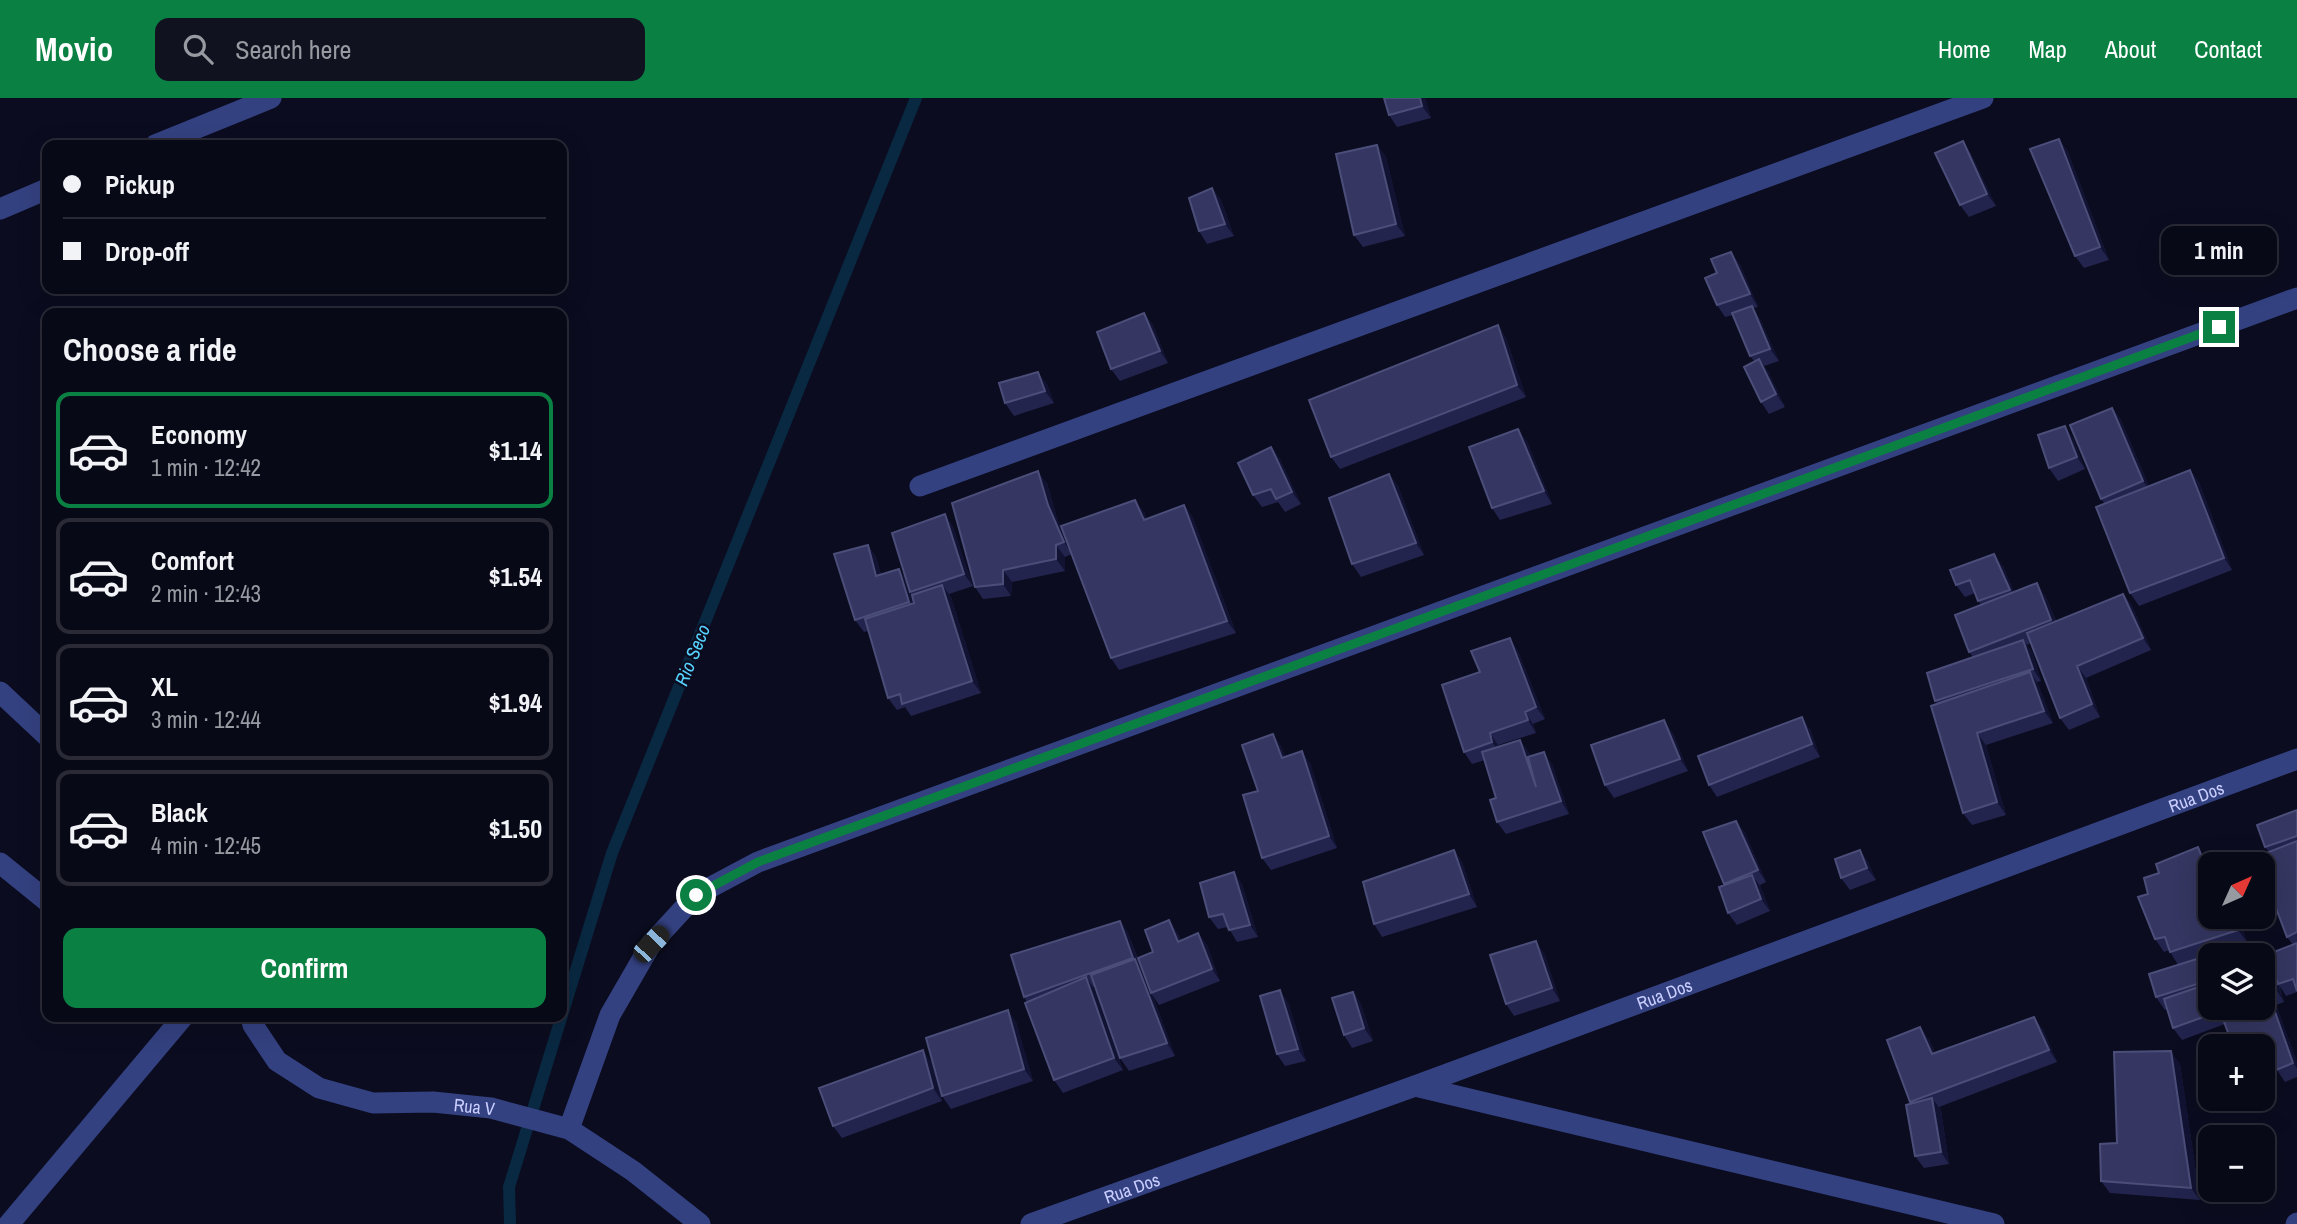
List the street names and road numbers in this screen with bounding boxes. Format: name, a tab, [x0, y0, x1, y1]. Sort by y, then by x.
street label: Rua Dos	[2165, 775, 2227, 818]
street label: Rua Dos	[1633, 972, 1696, 1015]
street label: Rua V	[453, 1092, 496, 1121]
street label: Rua Dos	[1100, 1166, 1163, 1209]

